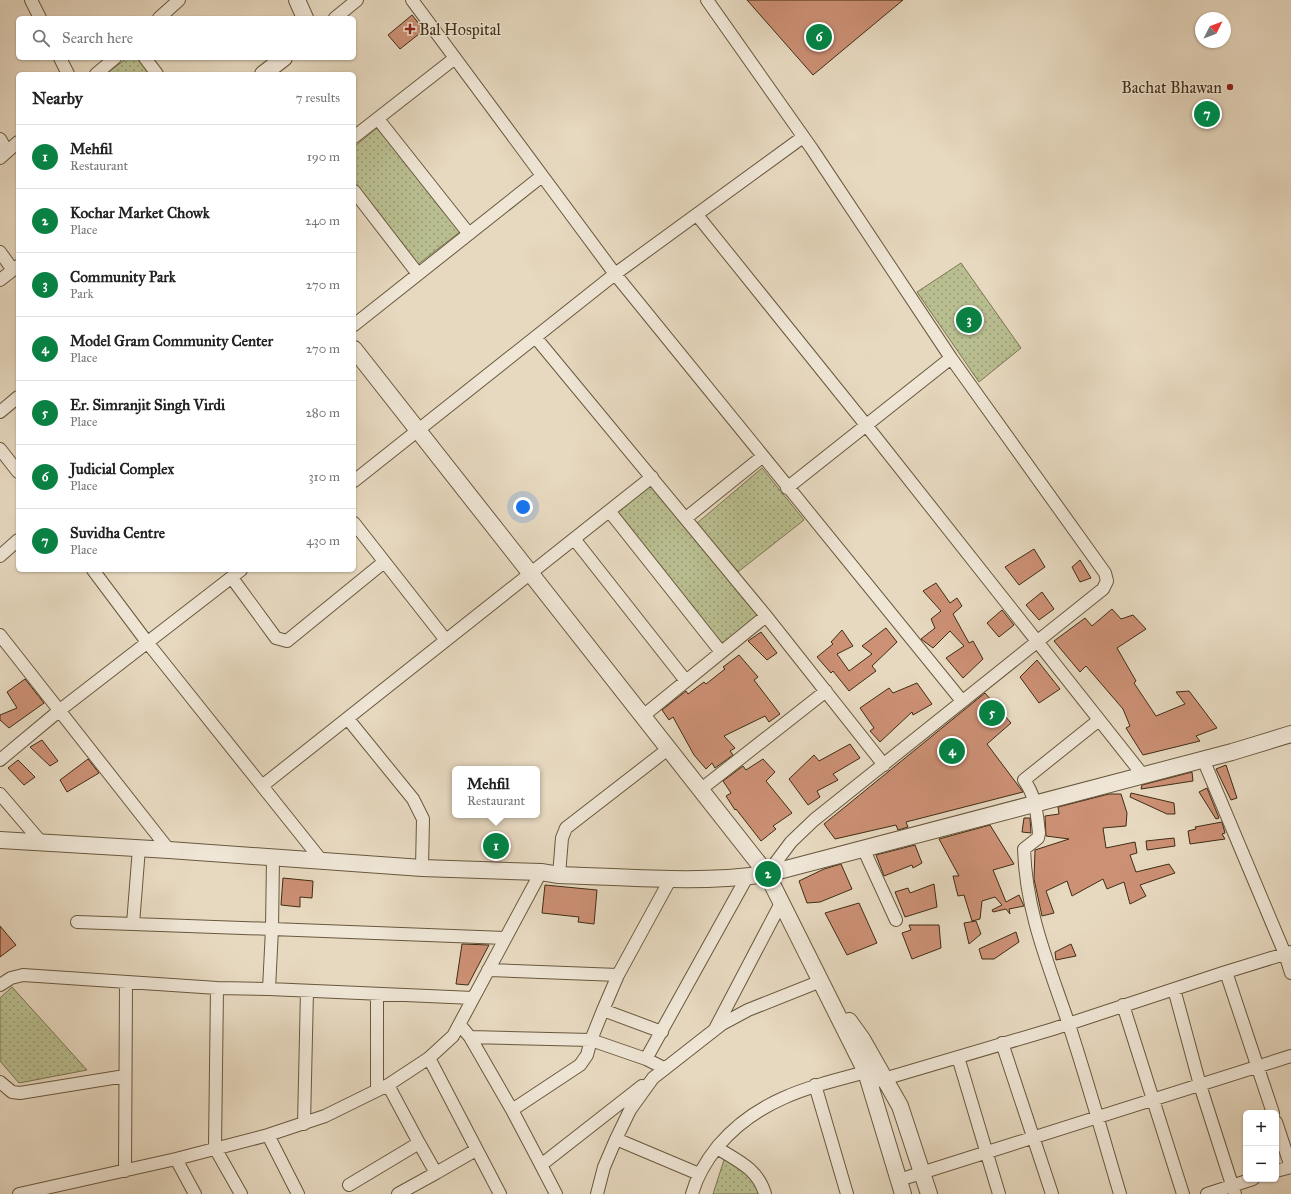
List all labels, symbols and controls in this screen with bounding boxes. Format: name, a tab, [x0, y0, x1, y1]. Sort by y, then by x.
north arrow	[1195, 12, 1231, 48]
search box	[16, 16, 356, 60]
place label: Bal Hospital	[419, 20, 502, 39]
pin: 6	[806, 22, 832, 52]
marker: Bal Hospital	[404, 23, 416, 35]
icon: search	[30, 27, 52, 49]
text: Search here	[62, 29, 133, 47]
place label: Bachat Bhawan	[1121, 78, 1222, 97]
marker: Bachat Bhawan	[1225, 82, 1235, 92]
text: Nearby	[32, 88, 83, 109]
text: 7 results	[296, 90, 340, 106]
pin: 7	[1194, 99, 1220, 129]
text: Mehfil	[70, 140, 113, 158]
text: 1	[42, 149, 48, 165]
text: 190 m	[307, 149, 340, 165]
text: Restaurant	[70, 158, 128, 174]
text: Kochar Market Chowk	[70, 204, 210, 222]
text: 2	[42, 213, 48, 229]
text: 240 m	[305, 213, 340, 229]
text: Place	[70, 222, 97, 238]
text: Community Park	[70, 268, 176, 286]
text: 3	[42, 277, 48, 293]
text: 270 m	[306, 277, 340, 293]
text: Park	[70, 286, 94, 302]
pin: 3	[956, 305, 982, 335]
text: Model Gram Community Center	[70, 332, 273, 350]
text: 4	[41, 341, 49, 357]
text: 270 m	[306, 341, 340, 357]
text: Place	[70, 350, 97, 366]
text: Er. Simranjit Singh Virdi	[70, 396, 225, 414]
text: 5	[42, 405, 48, 421]
text: 280 m	[305, 405, 340, 421]
text: Place	[70, 414, 97, 430]
text: Judicial Complex	[70, 460, 174, 478]
text: 6	[42, 469, 48, 485]
text: 310 m	[308, 469, 340, 485]
text: Place	[70, 478, 97, 494]
your location	[513, 497, 533, 517]
text: Suvidha Centre	[70, 524, 165, 542]
text: 7	[42, 533, 48, 549]
text: 430 m	[306, 533, 340, 549]
text: Place	[70, 542, 97, 558]
pin: 5	[979, 698, 1005, 728]
pin: 4	[939, 736, 965, 766]
popup	[452, 766, 540, 818]
text: Mehfil	[467, 775, 510, 793]
text: Restaurant	[467, 793, 525, 809]
pin: 1	[483, 831, 509, 861]
pin: 2	[755, 859, 781, 889]
map controls	[1243, 1110, 1279, 1182]
button: +	[1243, 1110, 1279, 1146]
button: −	[1243, 1146, 1279, 1182]

